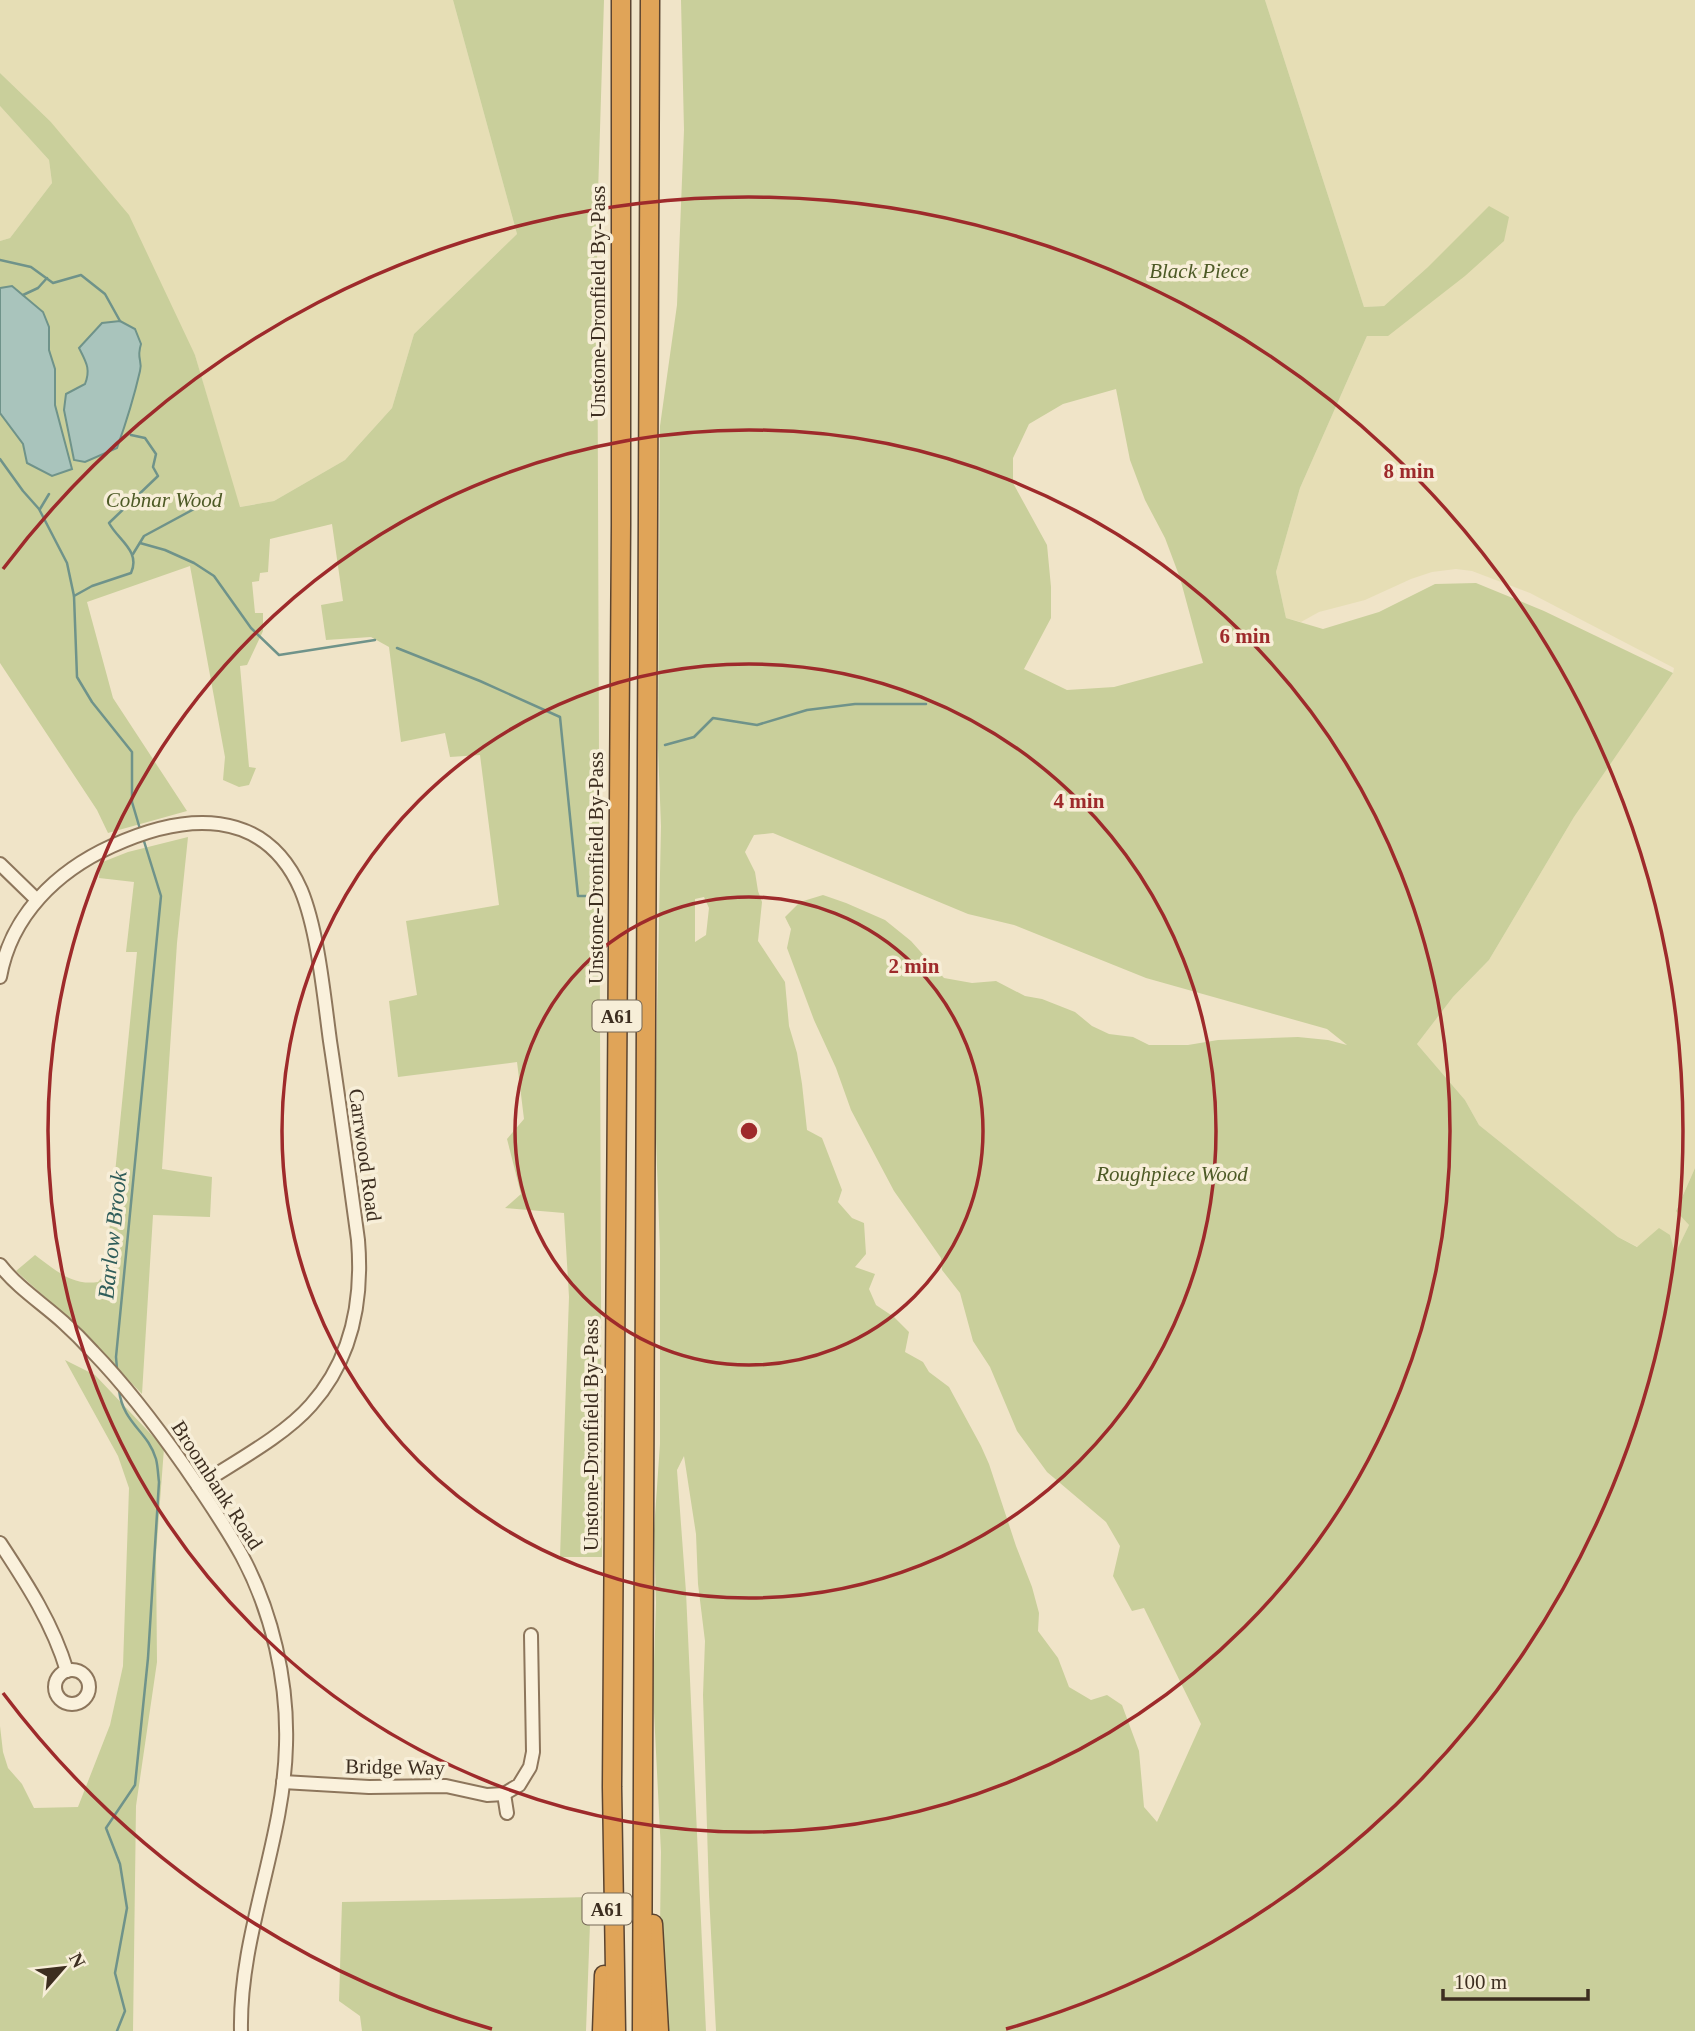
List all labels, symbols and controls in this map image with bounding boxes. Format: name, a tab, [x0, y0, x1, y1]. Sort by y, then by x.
street label: Unstone-Dronfield By-Pass	[586, 186, 610, 418]
park label: Black Piece	[1149, 259, 1249, 283]
text: 8 min	[1384, 459, 1435, 483]
park label: Cobnar Wood	[106, 488, 223, 512]
text: 6 min	[1220, 624, 1271, 648]
street label: Unstone-Dronfield By-Pass	[584, 752, 608, 984]
text: 4 min	[1054, 789, 1105, 813]
text: 2 min	[889, 954, 940, 978]
road number: A61	[592, 1000, 642, 1032]
street label: Carrwood Road	[344, 1087, 386, 1223]
centre of rings	[737, 1119, 761, 1143]
park label: Roughpiece Wood	[1095, 1162, 1248, 1186]
water label: Barlow Brook	[93, 1169, 132, 1300]
street label: Unstone-Dronfield By-Pass	[579, 1319, 603, 1551]
street label: Broombank Road	[166, 1416, 268, 1554]
street label: Bridge Way	[345, 1754, 446, 1780]
road number: A61	[582, 1894, 632, 1924]
north arrow	[28, 1933, 98, 2003]
text: N	[65, 1949, 90, 1971]
scale bar	[1443, 1958, 1588, 2002]
text: 100 m	[1454, 1970, 1507, 1994]

